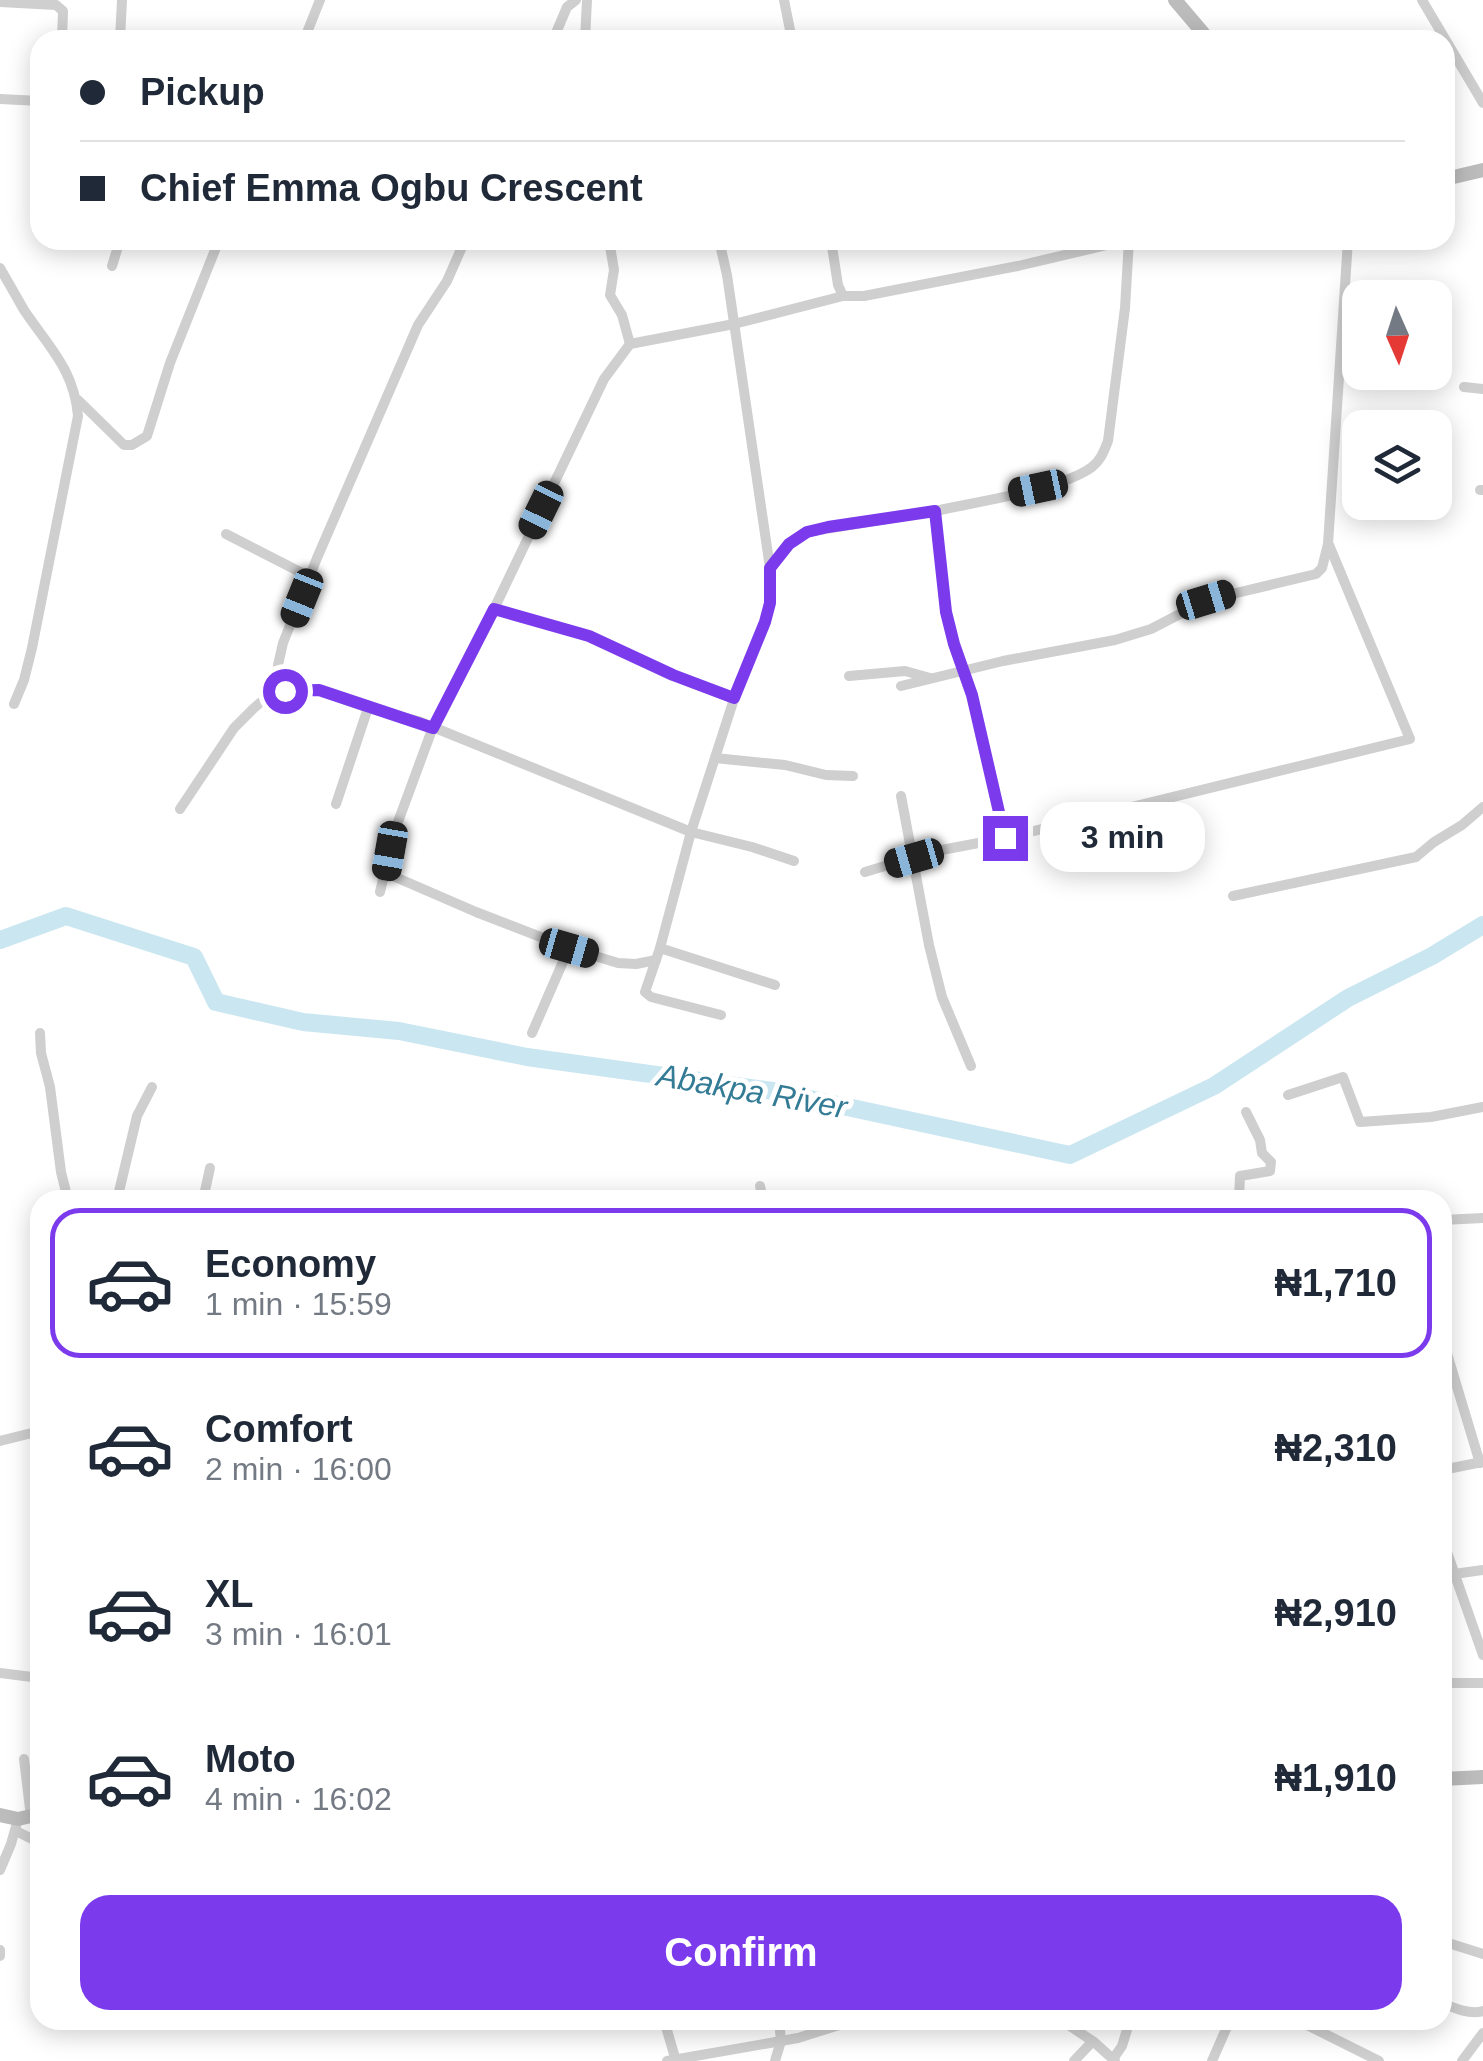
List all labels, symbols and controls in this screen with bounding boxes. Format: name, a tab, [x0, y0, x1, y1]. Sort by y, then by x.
text: Pickup	[140, 71, 265, 113]
text: Chief Emma Ogbu Crescent	[140, 167, 643, 209]
north arrow	[1342, 280, 1452, 390]
map controls	[1342, 280, 1452, 520]
button: layers	[1342, 410, 1452, 520]
car	[1006, 467, 1070, 509]
car	[514, 476, 568, 544]
car	[277, 565, 327, 631]
car	[1173, 577, 1239, 623]
route start	[263, 669, 308, 714]
callout: 3 min	[1040, 803, 1205, 873]
route end	[983, 816, 1028, 861]
car	[370, 819, 410, 883]
text: 3 min	[1081, 819, 1164, 855]
car	[881, 835, 947, 881]
car	[536, 925, 602, 971]
water label: Abakpa River	[652, 1056, 851, 1126]
icon: car	[85, 1238, 175, 1328]
text: Economy	[205, 1243, 376, 1285]
text: ₦1,710	[1274, 1262, 1397, 1304]
text: 1 min · 15:59	[205, 1286, 392, 1322]
icon: car	[85, 1403, 175, 1493]
text: Comfort	[205, 1408, 353, 1450]
text: ₦2,310	[1274, 1427, 1397, 1469]
text: 2 min · 16:00	[205, 1451, 392, 1487]
icon: car	[85, 1568, 175, 1658]
text: XL	[205, 1573, 254, 1615]
text: ₦2,910	[1274, 1592, 1397, 1634]
text: 3 min · 16:01	[205, 1616, 392, 1652]
icon: car	[85, 1733, 175, 1823]
text: Moto	[205, 1738, 296, 1780]
text: ₦1,910	[1274, 1757, 1397, 1799]
text: 4 min · 16:02	[205, 1781, 392, 1817]
button: Confirm	[80, 1895, 1402, 2010]

